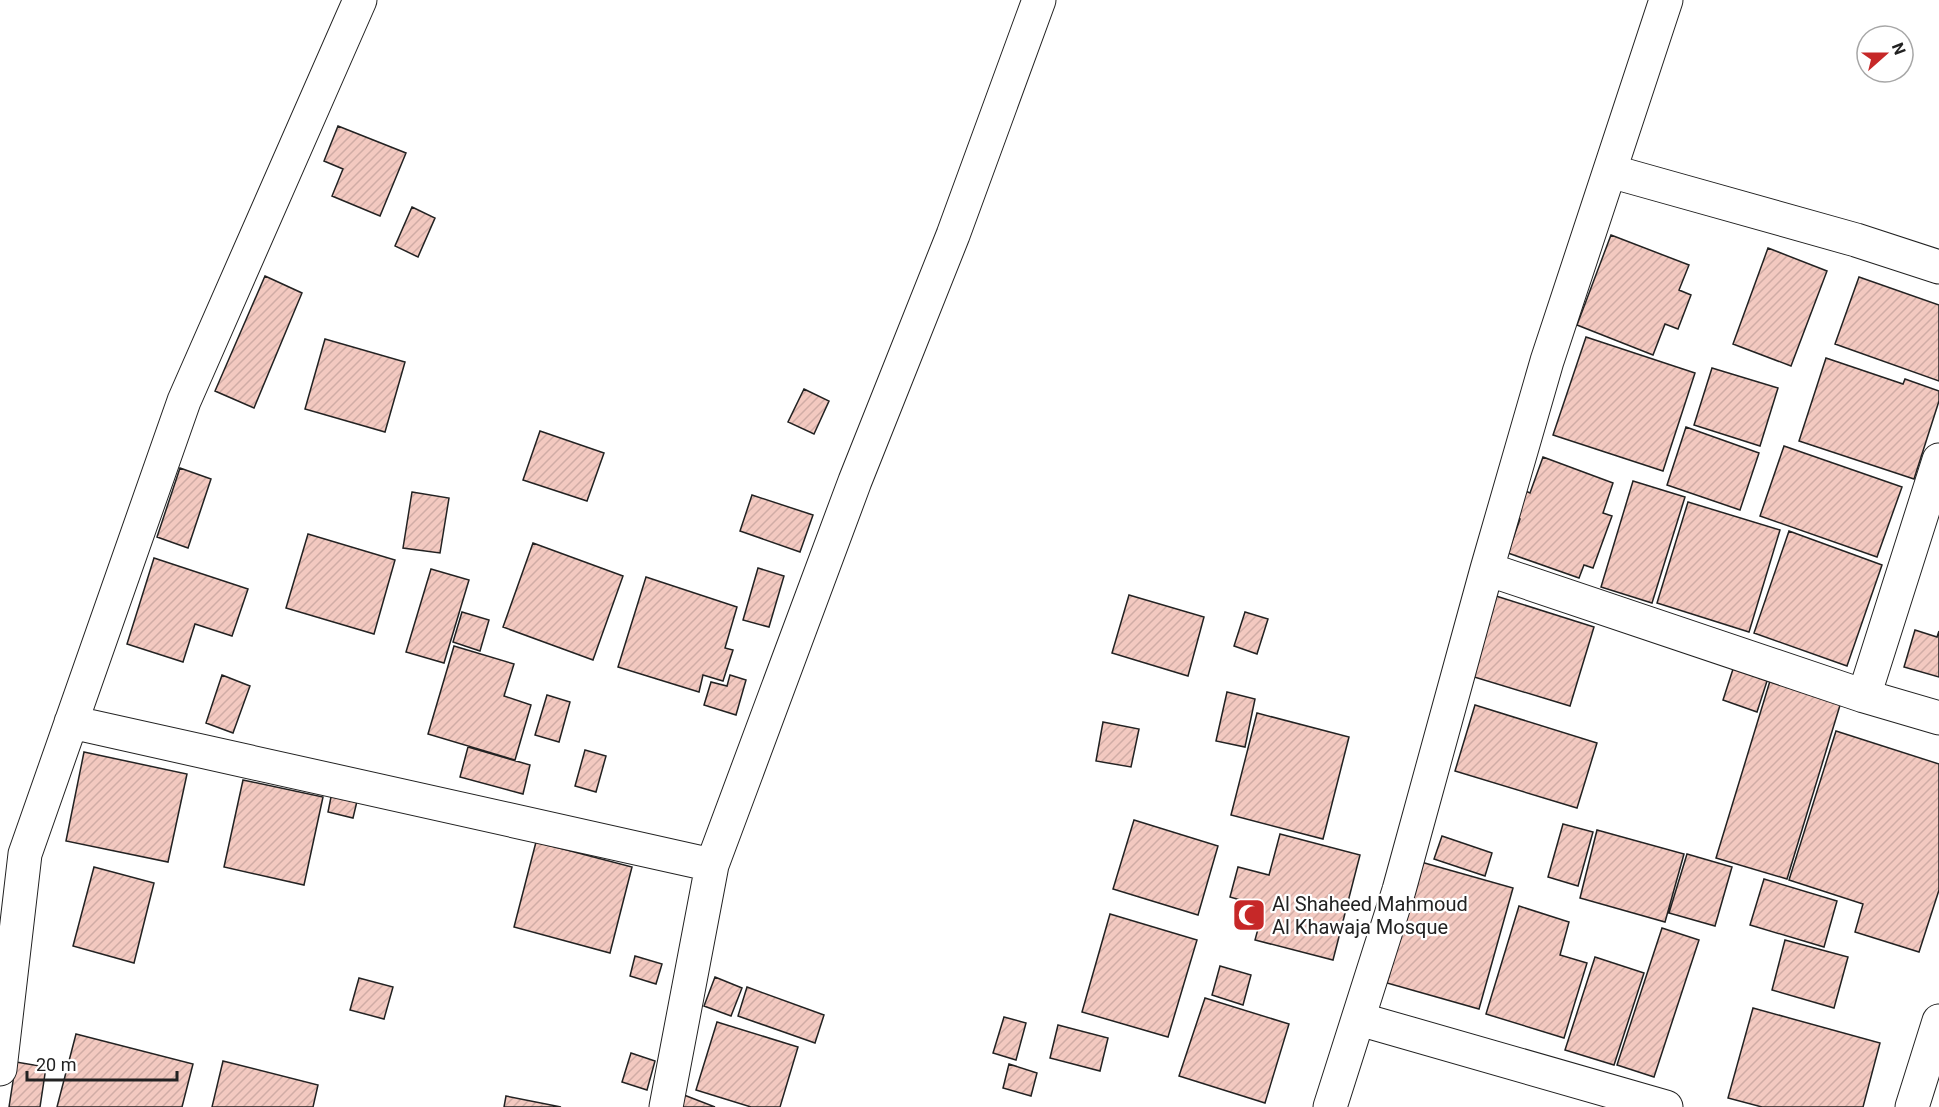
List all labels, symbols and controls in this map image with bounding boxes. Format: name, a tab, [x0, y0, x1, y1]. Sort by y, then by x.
north arrow	[1855, 24, 1915, 84]
text: N	[1888, 40, 1909, 57]
place label: Al Shaheed Mahmoud Al Khawaja Mosque	[1272, 892, 1468, 939]
mosque icon: Al Shaheed Mahmoud Al Khawaja Mosque	[1231, 897, 1267, 933]
scale bar	[27, 1044, 177, 1082]
text: 20 m	[36, 1054, 76, 1075]

